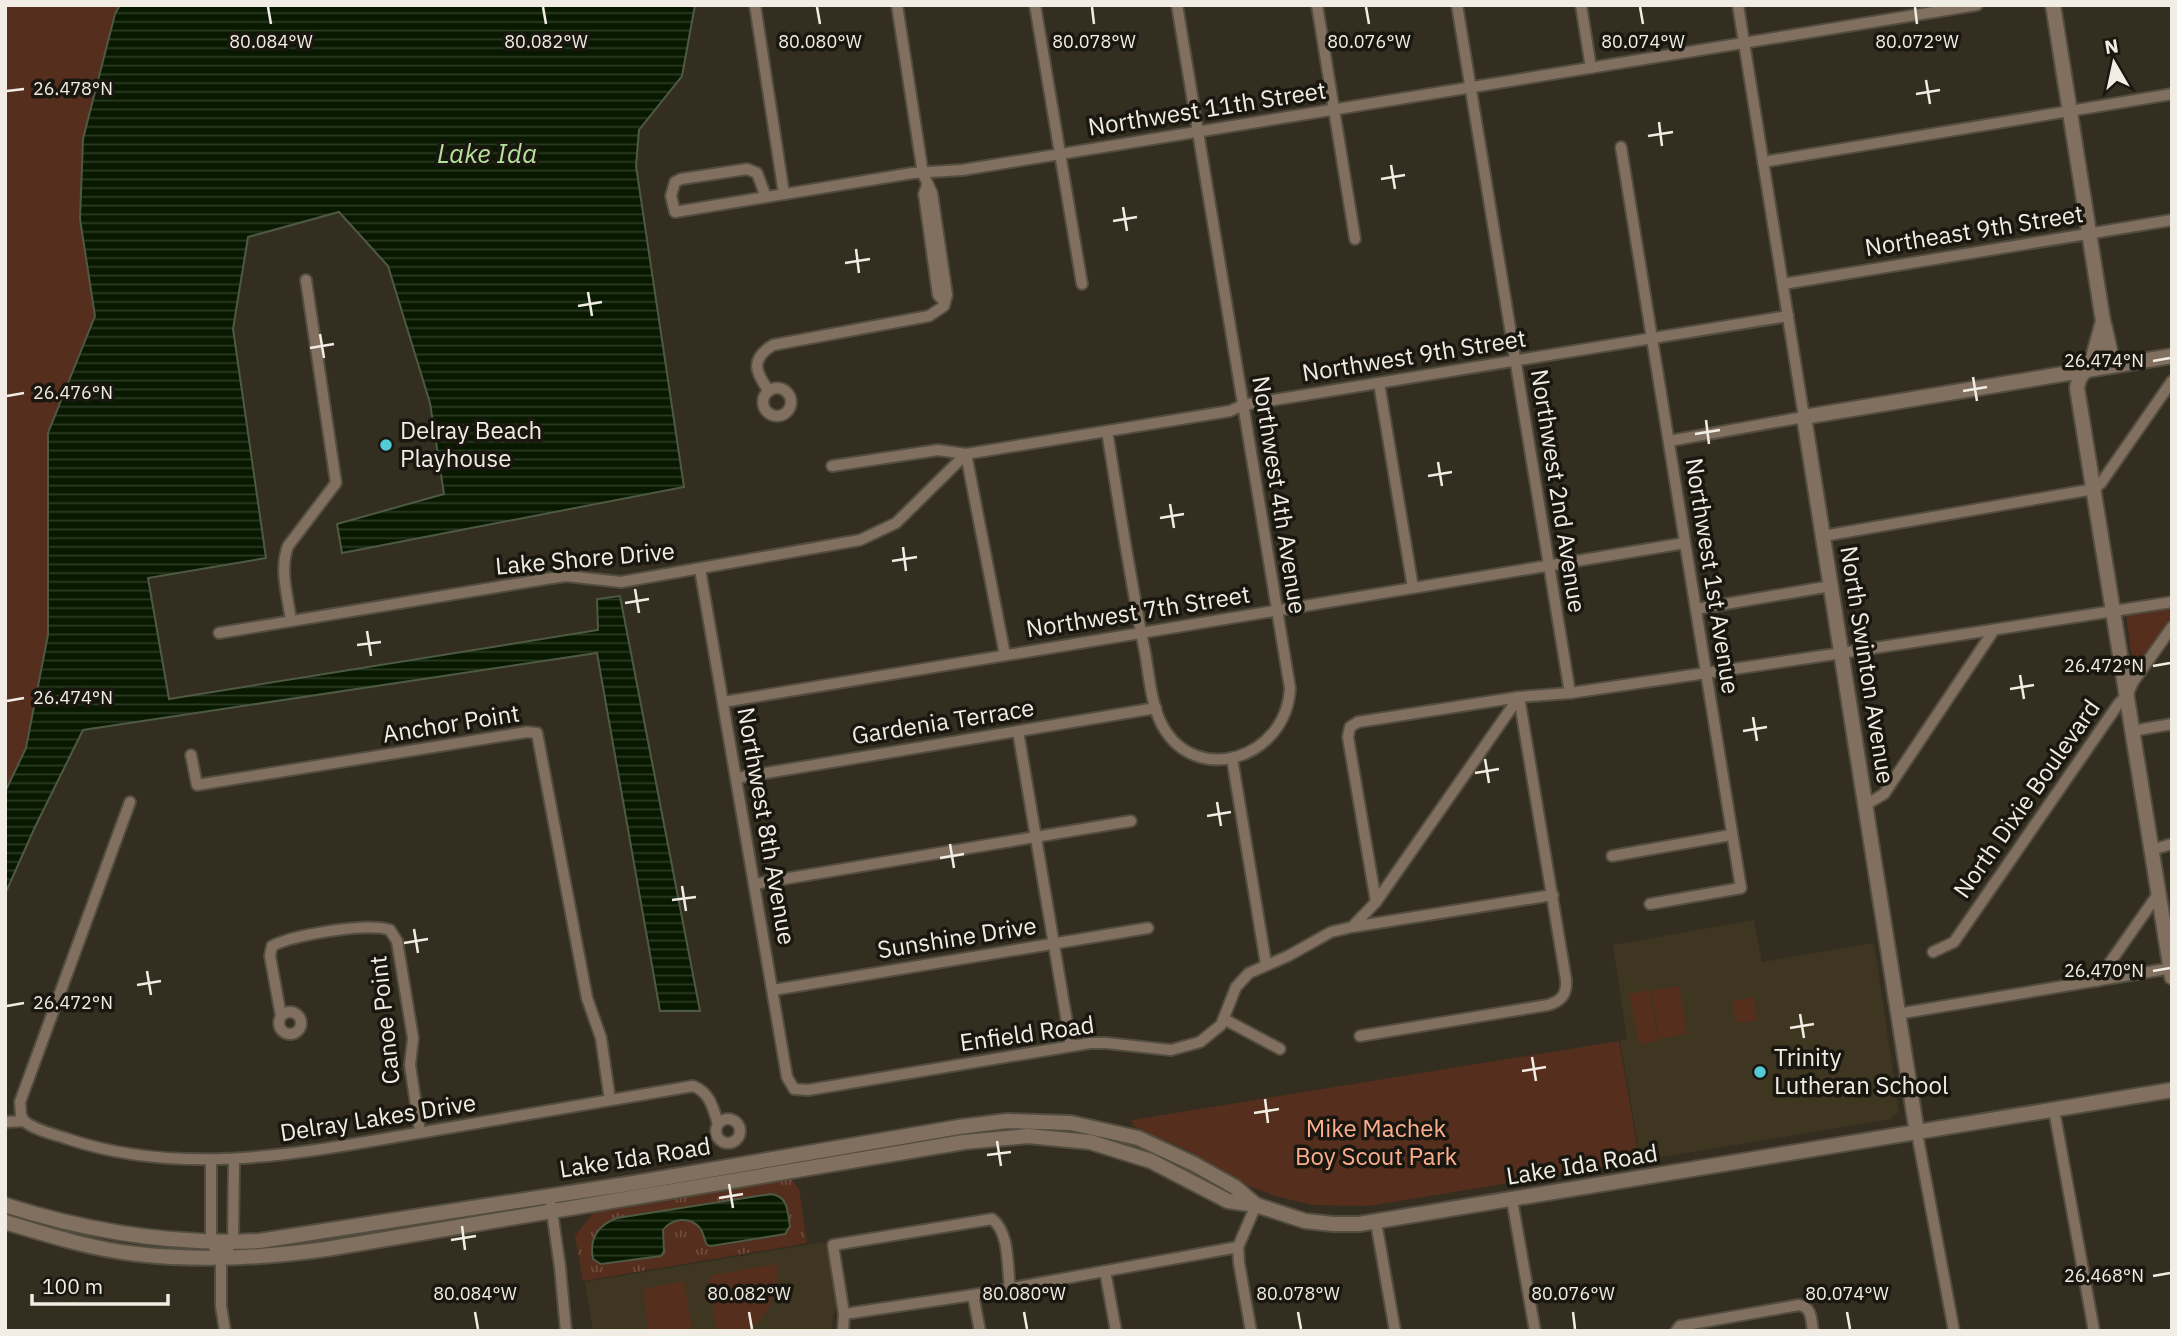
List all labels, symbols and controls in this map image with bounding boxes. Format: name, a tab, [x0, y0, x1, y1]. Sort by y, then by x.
north arrow	[2079, 28, 2149, 98]
text: 80.084°W	[229, 30, 313, 53]
text: 80.082°W	[504, 30, 588, 53]
text: 80.080°W	[778, 30, 862, 53]
text: 80.078°W	[1052, 30, 1136, 53]
text: 80.076°W	[1327, 30, 1411, 53]
text: 80.074°W	[1601, 30, 1685, 53]
text: 80.072°W	[1875, 30, 1959, 53]
text: N	[2103, 33, 2120, 59]
street label: Northwest 11th Street	[1085, 73, 1328, 143]
text: 26.478°N	[33, 77, 113, 100]
water label: Lake Ida	[437, 136, 537, 170]
street label: Northeast 9th Street	[1862, 197, 2085, 263]
street label: Northwest 9th Street	[1300, 322, 1528, 389]
text: 26.474°N	[2064, 349, 2144, 372]
street label: Northwest 2nd Avenue	[1524, 367, 1594, 615]
street label: Northwest 4th Avenue	[1245, 374, 1315, 616]
text: 26.476°N	[33, 381, 113, 404]
place label: Delray Beach Playhouse	[400, 414, 542, 474]
marker: Delray Beach Playhouse	[378, 437, 394, 453]
street label: Northwest 1st Avenue	[1679, 456, 1747, 696]
street label: Lake Shore Drive	[494, 534, 676, 582]
street label: North Swinton Avenue	[1833, 544, 1903, 786]
street label: Northwest 7th Street	[1024, 578, 1252, 645]
text: 26.472°N	[2064, 654, 2144, 677]
text: 26.474°N	[33, 686, 113, 709]
street label: Gardenia Terrace	[849, 691, 1036, 751]
street label: North Dixie Boulevard	[1946, 693, 2107, 904]
street label: Anchor Point	[380, 696, 522, 750]
street label: Northwest 8th Avenue	[730, 705, 804, 947]
street label: Sunshine Drive	[875, 909, 1039, 965]
street label: Canoe Point	[361, 954, 407, 1086]
text: 26.470°N	[2064, 959, 2144, 982]
text: 26.472°N	[33, 991, 113, 1014]
street label: Enfield Road	[957, 1008, 1096, 1058]
place label: Trinity Lutheran School	[1774, 1041, 1949, 1101]
marker: Trinity Lutheran School	[1752, 1064, 1768, 1080]
street label: Delray Lakes Drive	[277, 1086, 478, 1148]
park label: Mike Machek Boy Scout Park	[1295, 1112, 1457, 1172]
street label: Lake Ida Road	[557, 1129, 713, 1185]
street label: Lake Ida Road	[1504, 1136, 1660, 1192]
scale bar	[32, 1262, 168, 1306]
text: 26.468°N	[2064, 1264, 2144, 1287]
text: 100 m	[42, 1272, 103, 1300]
text: 80.084°W	[433, 1282, 517, 1305]
text: 80.082°W	[707, 1282, 791, 1305]
text: 80.080°W	[982, 1282, 1066, 1305]
text: 80.078°W	[1256, 1282, 1340, 1305]
text: 80.076°W	[1531, 1282, 1615, 1305]
text: 80.074°W	[1805, 1282, 1889, 1305]

